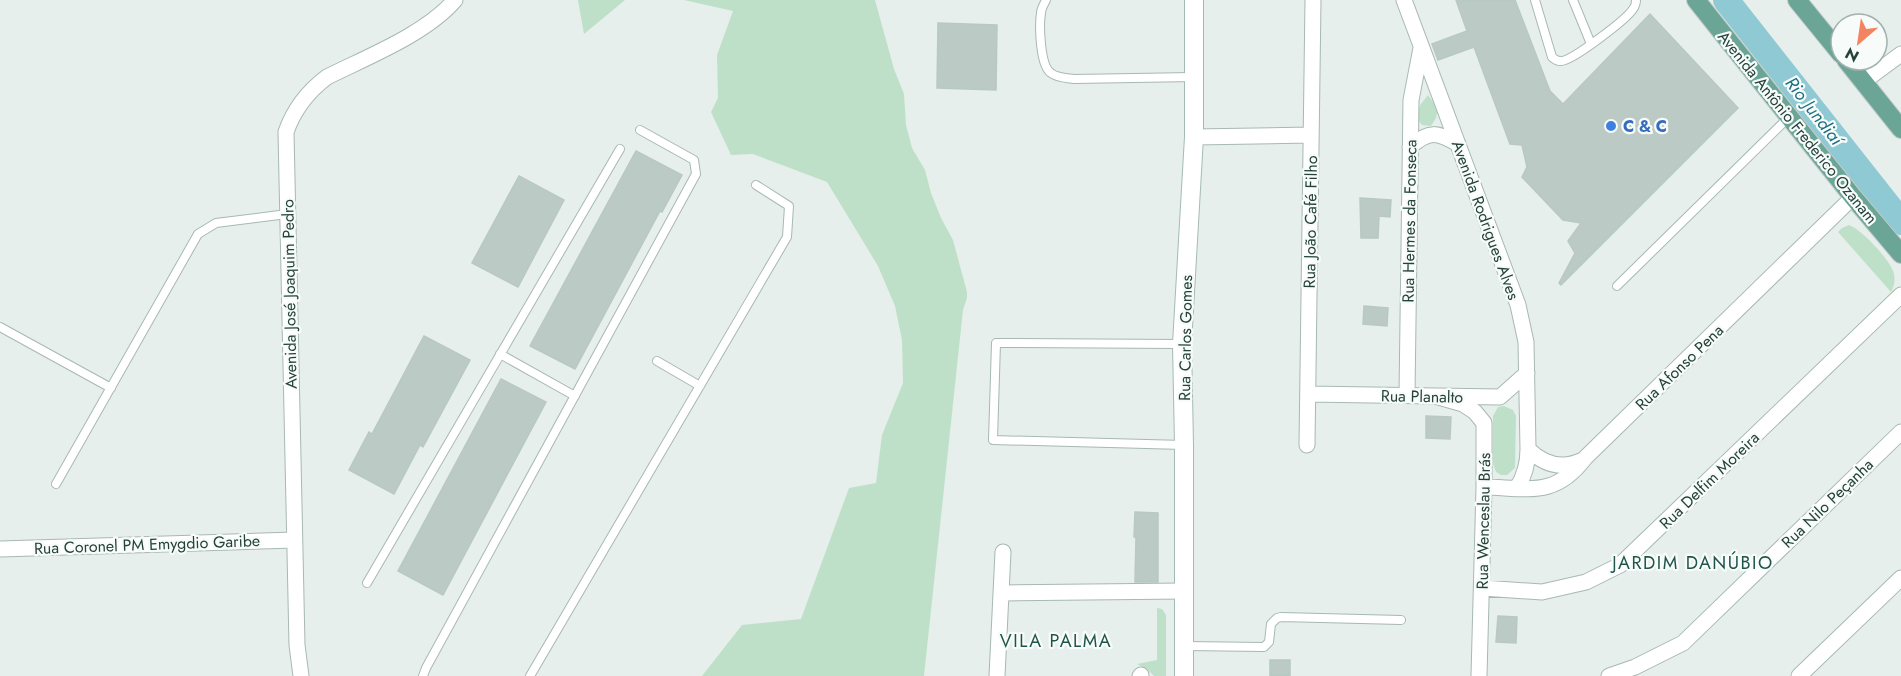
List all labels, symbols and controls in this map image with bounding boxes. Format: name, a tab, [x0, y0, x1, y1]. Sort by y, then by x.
north arrow	[1829, 12, 1889, 72]
street label: Avenida Antônio Frederico Ozanam	[1712, 26, 1883, 229]
text: N	[1841, 42, 1863, 68]
water label: Rio Jundiaí	[1779, 71, 1851, 153]
place label: C & C	[1623, 115, 1667, 138]
marker: C & C	[1604, 119, 1618, 133]
street label: Avenida Rodrigues Alves	[1446, 137, 1525, 303]
street label: Rua Hermes da Fonseca	[1397, 139, 1422, 303]
street label: Rua João Café Filho	[1298, 155, 1323, 289]
street label: Avenida José Joaquim Pedro	[276, 199, 303, 389]
street label: Rua Carlos Gomes	[1173, 275, 1198, 401]
street label: Rua Afonso Pena	[1630, 319, 1729, 415]
street label: Rua Planalto	[1381, 384, 1464, 409]
street label: Rua Delfim Moreira	[1654, 427, 1765, 534]
street label: Rua Wenceslau Brás	[1471, 453, 1496, 589]
street label: Rua Nilo Peçanha	[1776, 453, 1879, 553]
street label: Rua Coronel PM Emygdio Garibe	[34, 529, 260, 560]
district label: JARDIM DANÚBIO	[1610, 550, 1774, 576]
district label: VILA PALMA	[1000, 628, 1112, 654]

